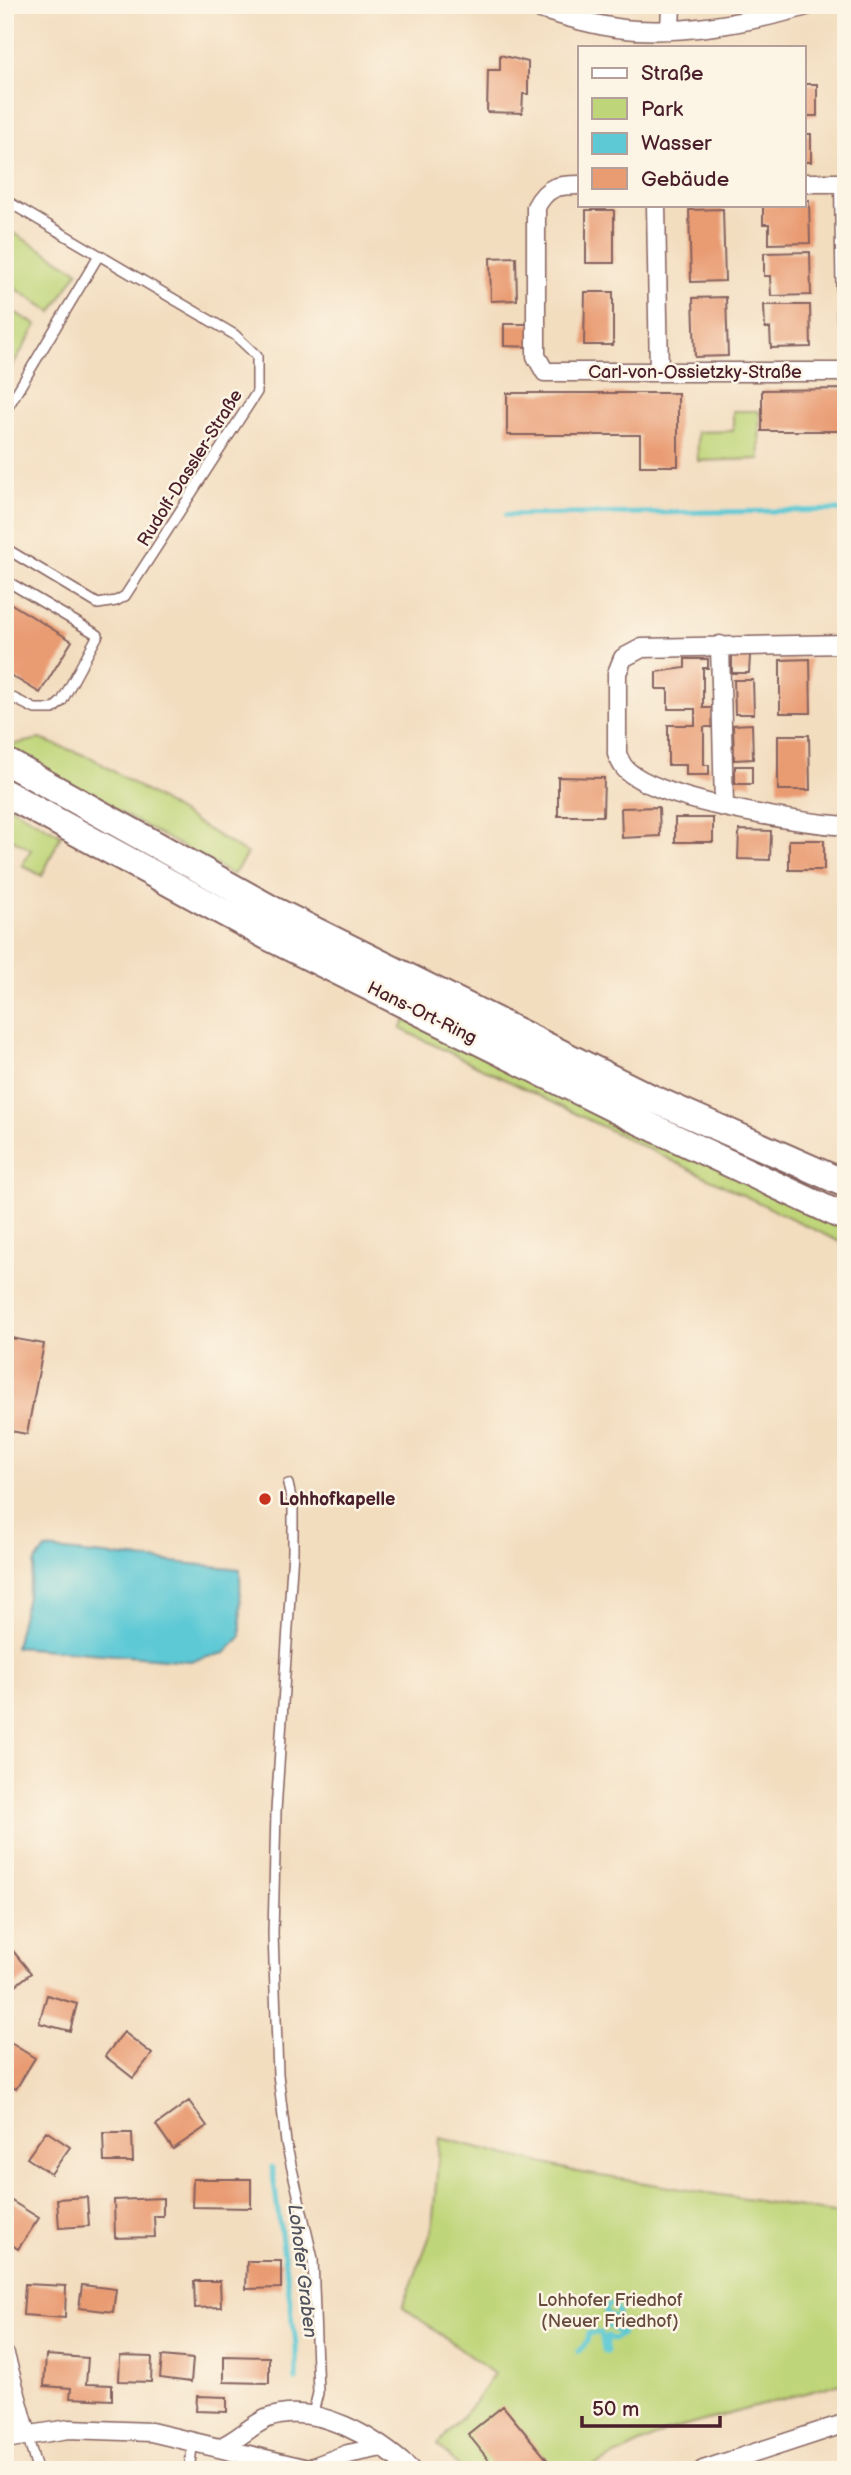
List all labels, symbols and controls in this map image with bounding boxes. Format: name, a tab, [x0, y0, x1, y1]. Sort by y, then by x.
legend	[578, 46, 806, 206]
text: Straße	[641, 61, 703, 86]
text: Park	[641, 97, 684, 122]
text: Wasser	[641, 131, 712, 156]
text: Gebäude	[641, 167, 729, 192]
street label: Carl-von-Ossietzky-Straße	[588, 362, 802, 383]
street label: Rudolf-Dassler-Straße	[133, 385, 247, 550]
street label: Hans-Ort-Ring	[364, 977, 480, 1049]
place label: Lohhofkapelle	[279, 1489, 395, 1510]
marker: Lohhofkapelle	[257, 1491, 273, 1507]
water label: Lohofer Graben	[282, 2203, 322, 2339]
park label: Lohhofer Friedhof (Neuer Friedhof)	[537, 2290, 683, 2332]
scale bar	[582, 2384, 720, 2428]
text: 50 m	[592, 2397, 639, 2422]

